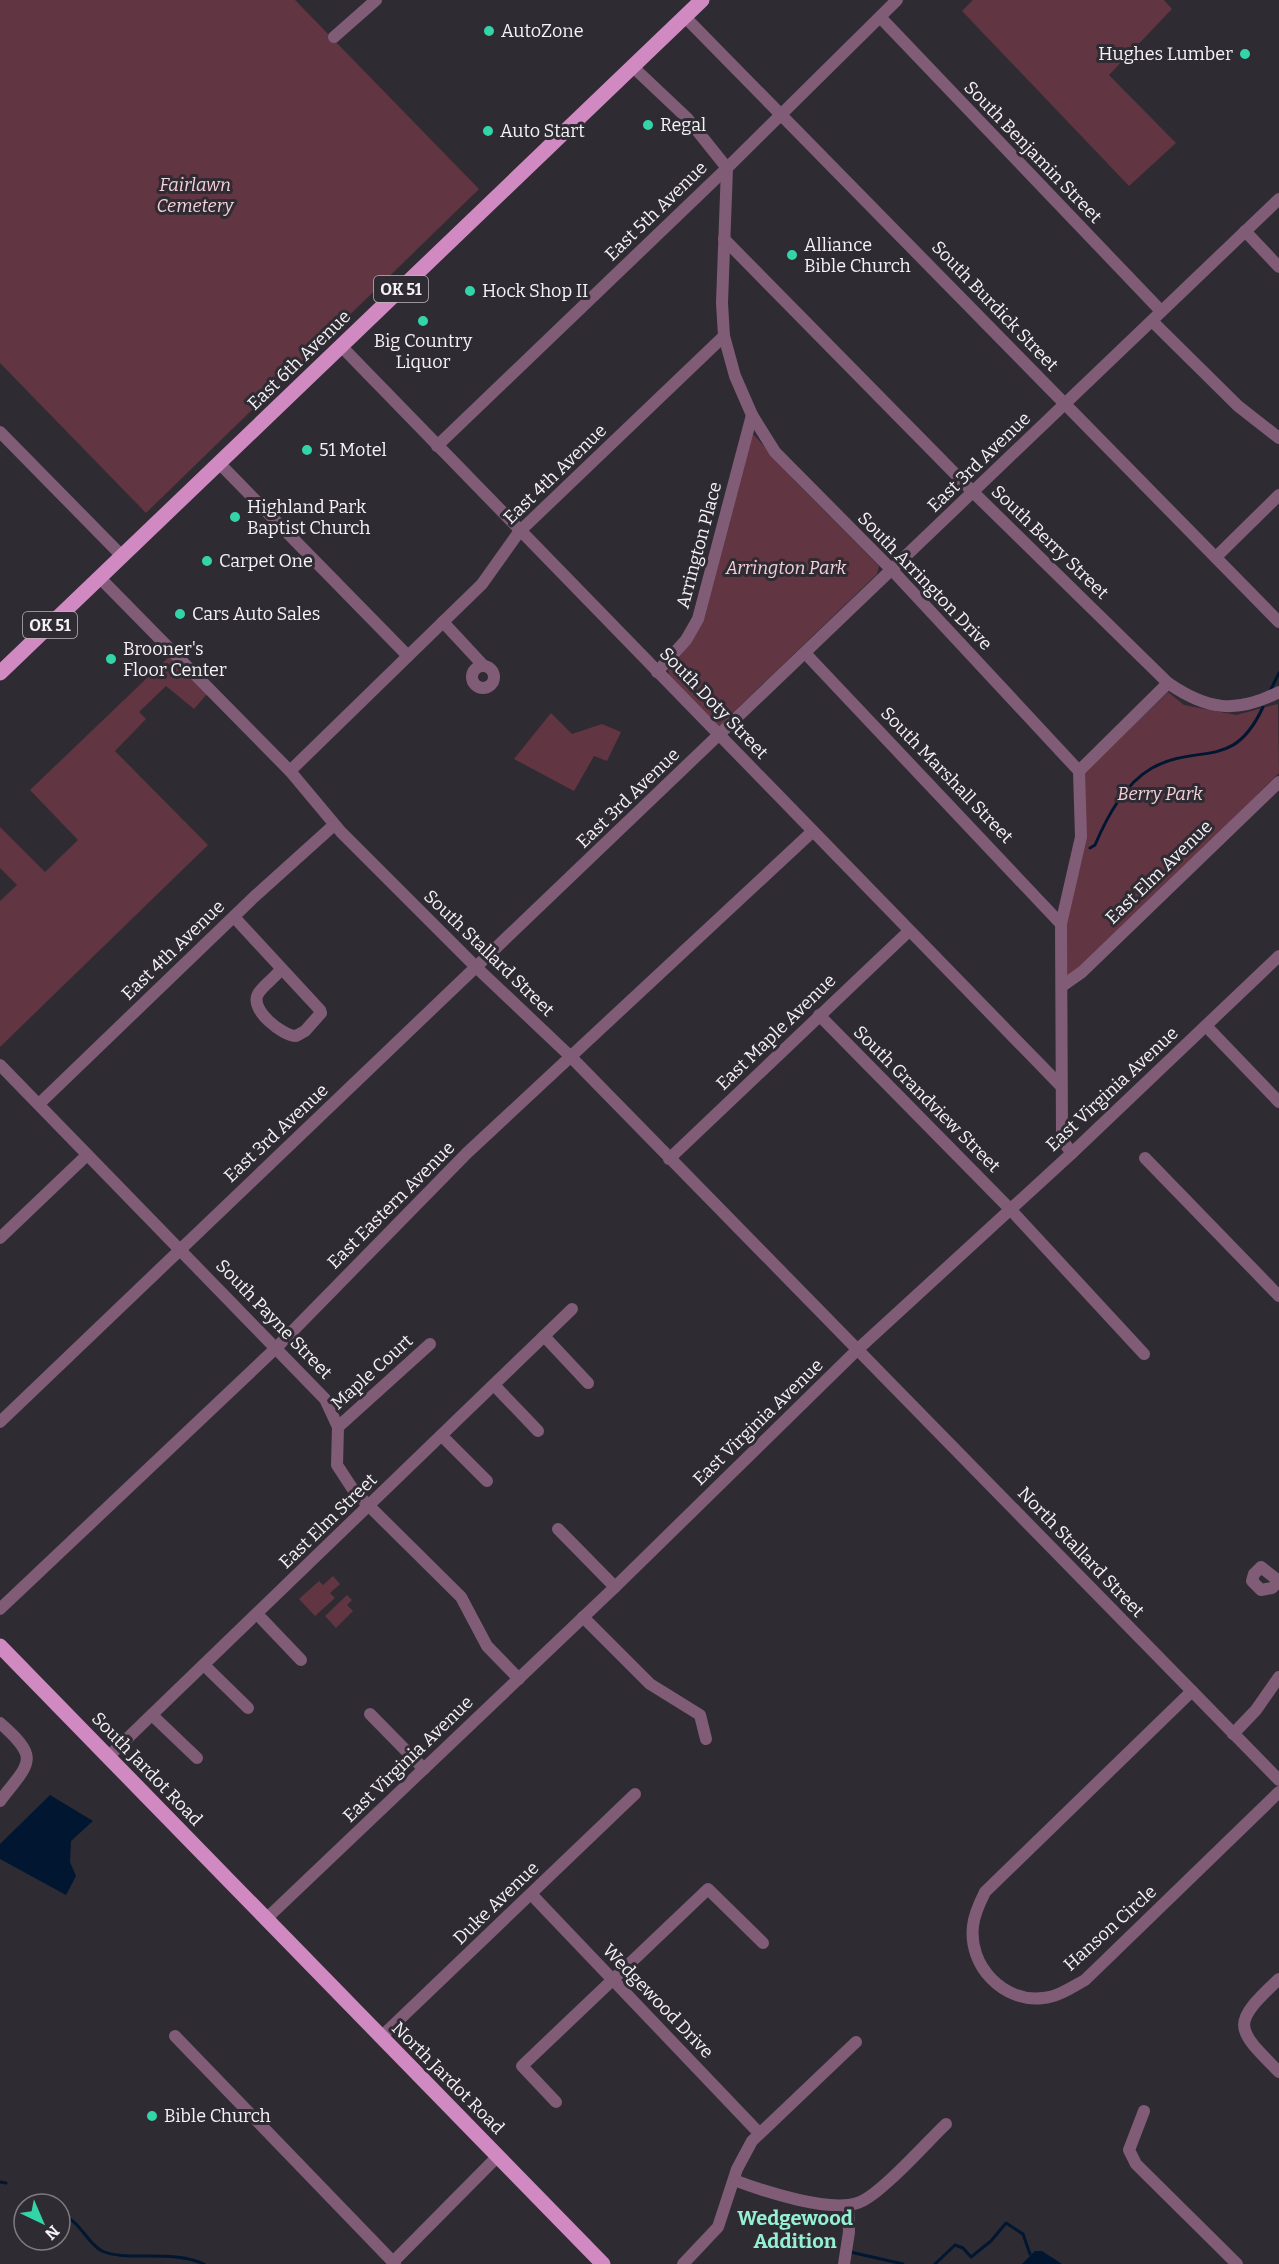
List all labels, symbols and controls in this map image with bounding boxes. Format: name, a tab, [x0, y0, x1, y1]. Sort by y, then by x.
place label: AutoZone	[501, 20, 584, 42]
marker: AutoZone	[482, 24, 496, 38]
place label: Hughes Lumber	[1098, 43, 1233, 65]
marker: Hughes Lumber	[1238, 47, 1252, 61]
street label: South Benjamin Street	[959, 76, 1107, 228]
place label: Regal	[660, 114, 706, 136]
marker: Regal	[641, 118, 655, 132]
place label: Auto Start	[500, 120, 585, 142]
marker: Auto Start	[481, 124, 495, 138]
street label: East 5th Avenue	[600, 157, 712, 265]
park label: Fairlawn Cemetery	[157, 174, 234, 217]
place label: Alliance Bible Church	[804, 234, 911, 277]
street label: South Burdick Street	[927, 236, 1063, 376]
marker: Alliance Bible Church	[785, 248, 799, 262]
road number: OK 51	[374, 276, 428, 302]
place label: Hock Shop II	[482, 280, 588, 302]
marker: Hock Shop II	[463, 284, 477, 298]
street label: East 6th Avenue	[243, 305, 355, 415]
marker: Big Country Liquor	[416, 314, 430, 328]
place label: Big Country Liquor	[374, 330, 473, 373]
street label: East 3rd Avenue	[923, 407, 1035, 517]
street label: East 4th Avenue	[499, 419, 611, 529]
place label: 51 Motel	[319, 439, 387, 461]
marker: 51 Motel	[300, 443, 314, 457]
street label: Arrington Place	[672, 479, 726, 611]
street label: South Berry Street	[987, 480, 1113, 604]
place label: Highland Park Baptist Church	[247, 496, 370, 539]
street label: South Arrington Drive	[853, 507, 997, 655]
marker: Highland Park Baptist Church	[228, 510, 242, 524]
place label: Carpet One	[219, 550, 313, 572]
marker: Carpet One	[200, 554, 214, 568]
park label: Arrington Park	[725, 557, 847, 579]
place label: Cars Auto Sales	[192, 603, 320, 625]
marker: Cars Auto Sales	[173, 607, 187, 621]
road number: OK 51	[23, 612, 77, 638]
place label: Brooner's Floor Center	[123, 638, 227, 681]
street label: South Doty Street	[655, 643, 773, 764]
marker: Brooner's Floor Center	[104, 652, 118, 666]
street label: South Marshall Street	[876, 702, 1018, 848]
street label: East 3rd Avenue	[572, 743, 684, 853]
park label: Berry Park	[1117, 783, 1203, 805]
street label: East Elm Avenue	[1101, 816, 1217, 928]
street label: South Stallard Street	[419, 885, 559, 1021]
street label: East 4th Avenue	[117, 895, 229, 1005]
street label: East Maple Avenue	[712, 969, 840, 1095]
street label: South Grandview Street	[849, 1021, 1005, 1177]
street label: East Virginia Avenue	[1041, 1022, 1183, 1156]
street label: East 3rd Avenue	[219, 1079, 333, 1187]
street label: East Eastern Avenue	[323, 1137, 459, 1273]
street label: South Payne Street	[211, 1255, 337, 1384]
street label: Maple Court	[327, 1329, 418, 1414]
street label: East Virginia Avenue	[688, 1354, 828, 1490]
street label: East Elm Street	[275, 1469, 382, 1573]
street label: North Stallard Street	[1013, 1482, 1149, 1622]
street label: East Virginia Avenue	[338, 1691, 478, 1827]
street label: South Jardot Road	[87, 1708, 207, 1831]
street label: Duke Avenue	[449, 1857, 543, 1949]
street label: Hanson Circle	[1059, 1881, 1161, 1975]
street label: Wedgewood Drive	[598, 1939, 718, 2063]
street label: North Jardot Road	[387, 2017, 509, 2139]
place label: Bible Church	[164, 2105, 271, 2127]
marker: Bible Church	[145, 2109, 159, 2123]
north arrow	[12, 2192, 72, 2252]
district label: Wedgewood Addition	[737, 2206, 853, 2253]
text: N	[41, 2221, 63, 2244]

